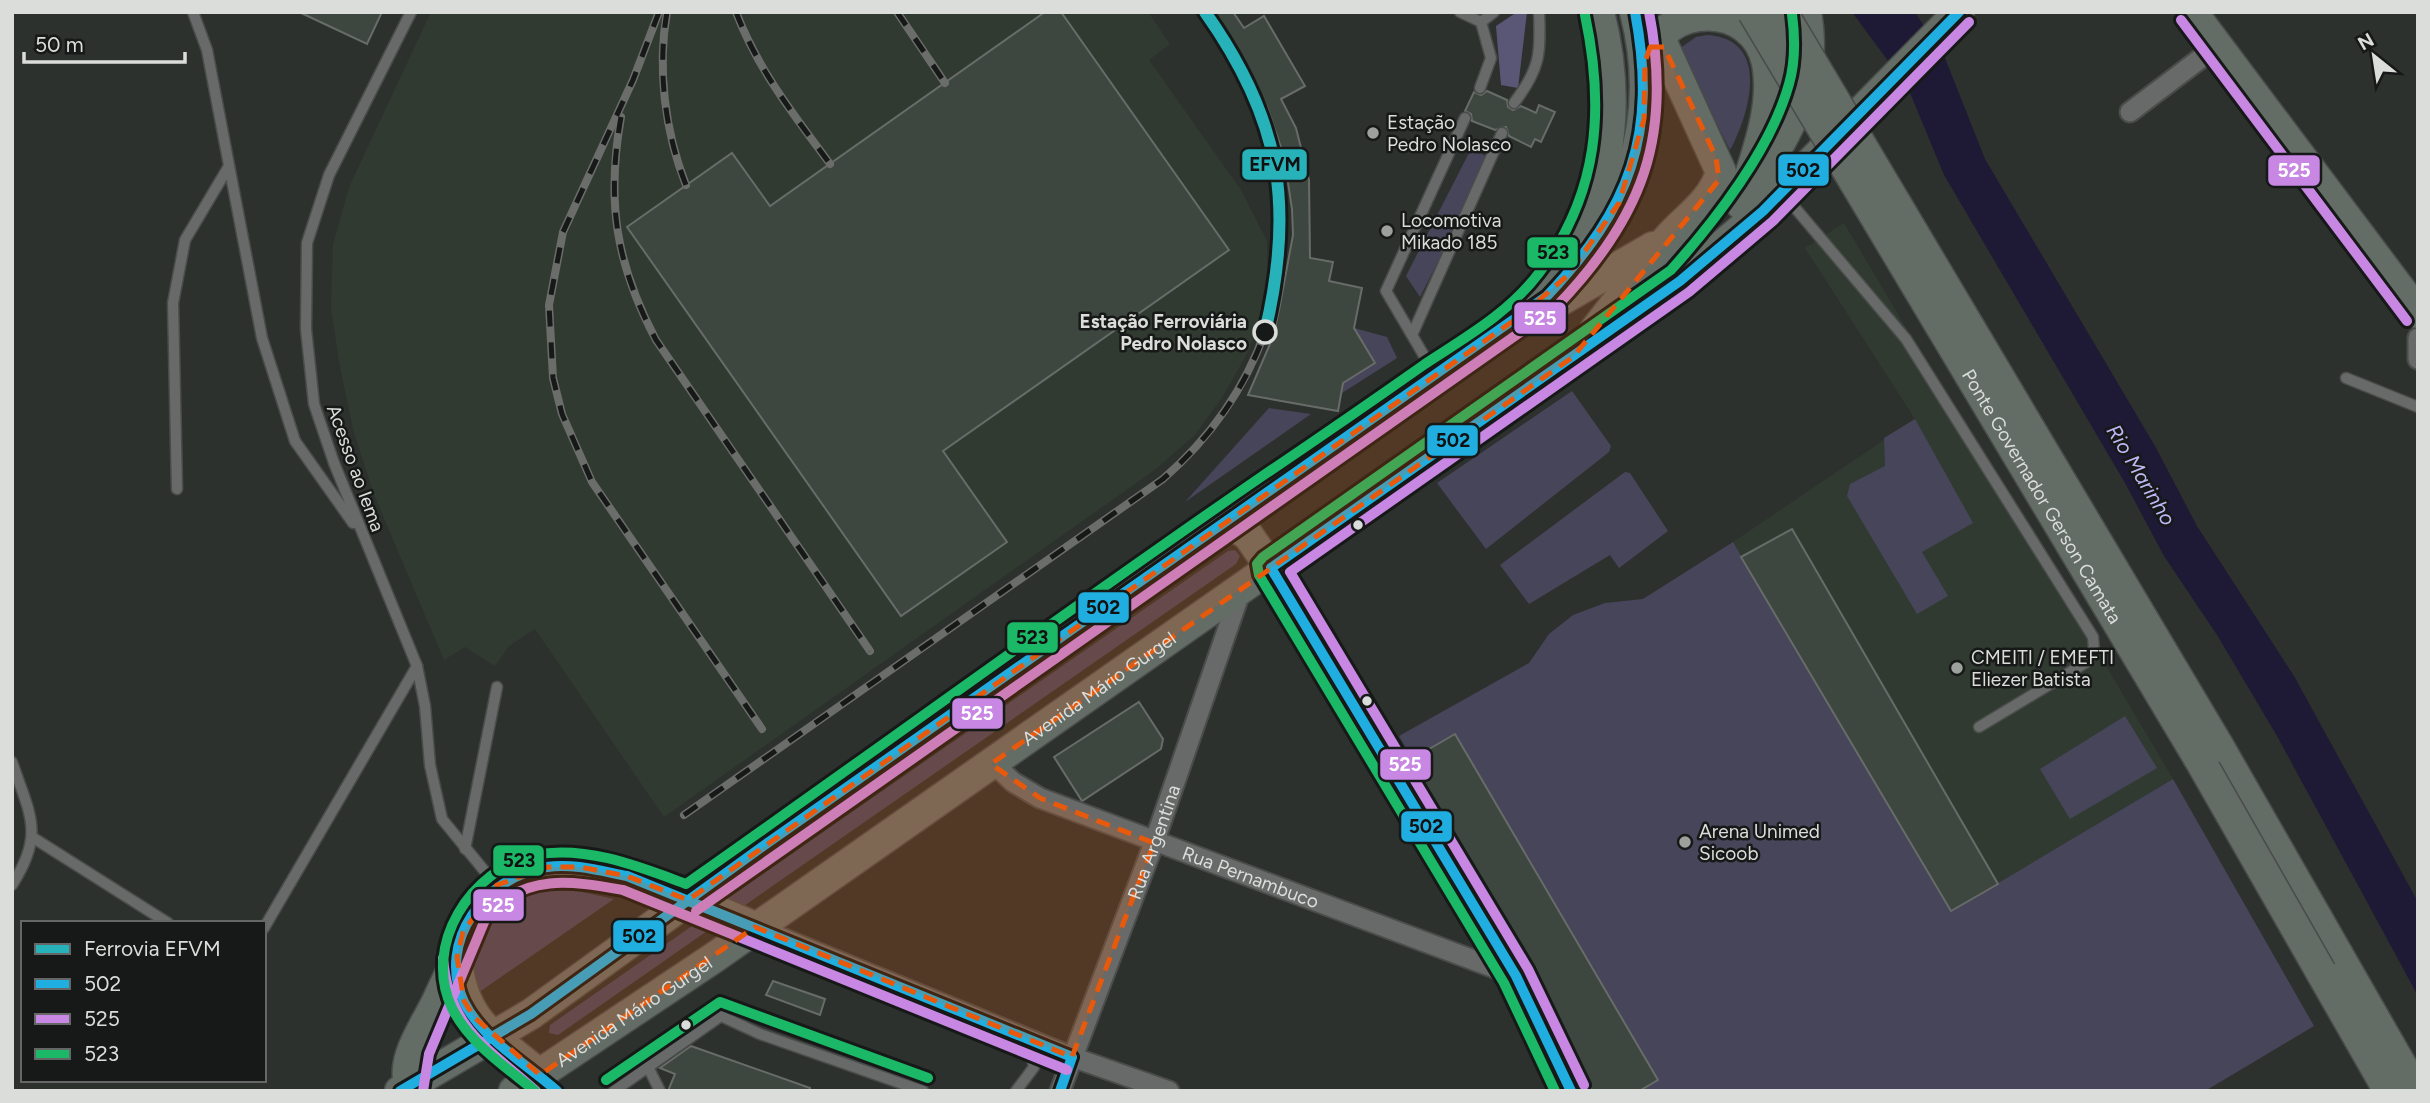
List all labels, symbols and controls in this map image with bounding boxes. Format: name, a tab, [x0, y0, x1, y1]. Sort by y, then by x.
scale bar	[24, 21, 186, 65]
north arrow	[2339, 21, 2409, 91]
text: N	[2354, 28, 2378, 55]
text: 50 m	[35, 32, 84, 57]
place label: Estação Pedro Nolasco	[1387, 111, 1511, 156]
marker: Estação Pedro Nolasco	[1365, 125, 1381, 141]
line badge: EFVM	[1241, 148, 1308, 181]
text: EFVM	[1249, 153, 1301, 176]
line badge: 502	[1777, 153, 1830, 187]
line badge: 525	[2267, 154, 2321, 187]
text: 502	[1786, 159, 1820, 182]
text: 525	[2277, 159, 2311, 182]
place label: Locomotiva Mikado 185	[1401, 209, 1501, 254]
marker: Locomotiva Mikado 185	[1379, 223, 1395, 239]
line badge: 523	[1526, 236, 1579, 269]
text: 523	[1537, 241, 1569, 264]
line badge: 525	[1513, 301, 1567, 335]
text: 525	[1523, 307, 1557, 330]
place label: Estação Ferroviária Pedro Nolasco	[1080, 310, 1247, 355]
marker: Estação Ferroviária Pedro Nolasco	[1253, 320, 1277, 344]
street label: Ponte Governador Gerson Camata	[1957, 365, 2127, 628]
street label: Acesso ao Iema	[322, 401, 389, 535]
water label: Rio Marinho	[2102, 420, 2181, 530]
line badge: 502	[1426, 424, 1479, 457]
text: 502	[1436, 429, 1470, 452]
unlabelled marker	[1351, 518, 1365, 532]
line badge: 502	[1077, 591, 1130, 624]
text: 502	[1086, 596, 1120, 619]
line badge: 523	[1006, 621, 1059, 654]
text: 523	[1016, 626, 1048, 649]
street label: Avenida Mário Gurgel	[1017, 627, 1180, 751]
place label: CMEITI / EMEFTI Eliezer Batista	[1971, 646, 2114, 691]
marker: CMEITI / EMEFTI Eliezer Batista	[1949, 660, 1965, 676]
unlabelled marker	[1360, 694, 1374, 708]
line badge: 525	[951, 697, 1004, 730]
text: 525	[960, 702, 994, 725]
line badge: 525	[1379, 748, 1432, 781]
text: 525	[1388, 753, 1422, 776]
street label: Rua Argentina	[1123, 782, 1185, 903]
line badge: 502	[1400, 810, 1453, 843]
text: 502	[1409, 815, 1443, 838]
place label: Arena Unimed Sicoob	[1699, 820, 1820, 865]
marker: Arena Unimed Sicoob	[1677, 834, 1693, 850]
street label: Rua Pernambuco	[1179, 841, 1322, 913]
line badge: 523	[492, 844, 545, 877]
text: 523	[503, 849, 535, 872]
line badge: 525	[472, 888, 525, 922]
text: 525	[481, 894, 515, 917]
line badge: 502	[612, 919, 665, 953]
legend	[21, 921, 266, 1082]
text: 502	[622, 925, 656, 948]
text: Ferrovia EFVM	[84, 936, 221, 961]
street label: Avenida Mário Gurgel	[552, 951, 717, 1072]
text: 502	[84, 971, 121, 996]
text: 525	[84, 1006, 120, 1031]
unlabelled marker	[679, 1018, 693, 1032]
text: 523	[84, 1041, 119, 1066]

